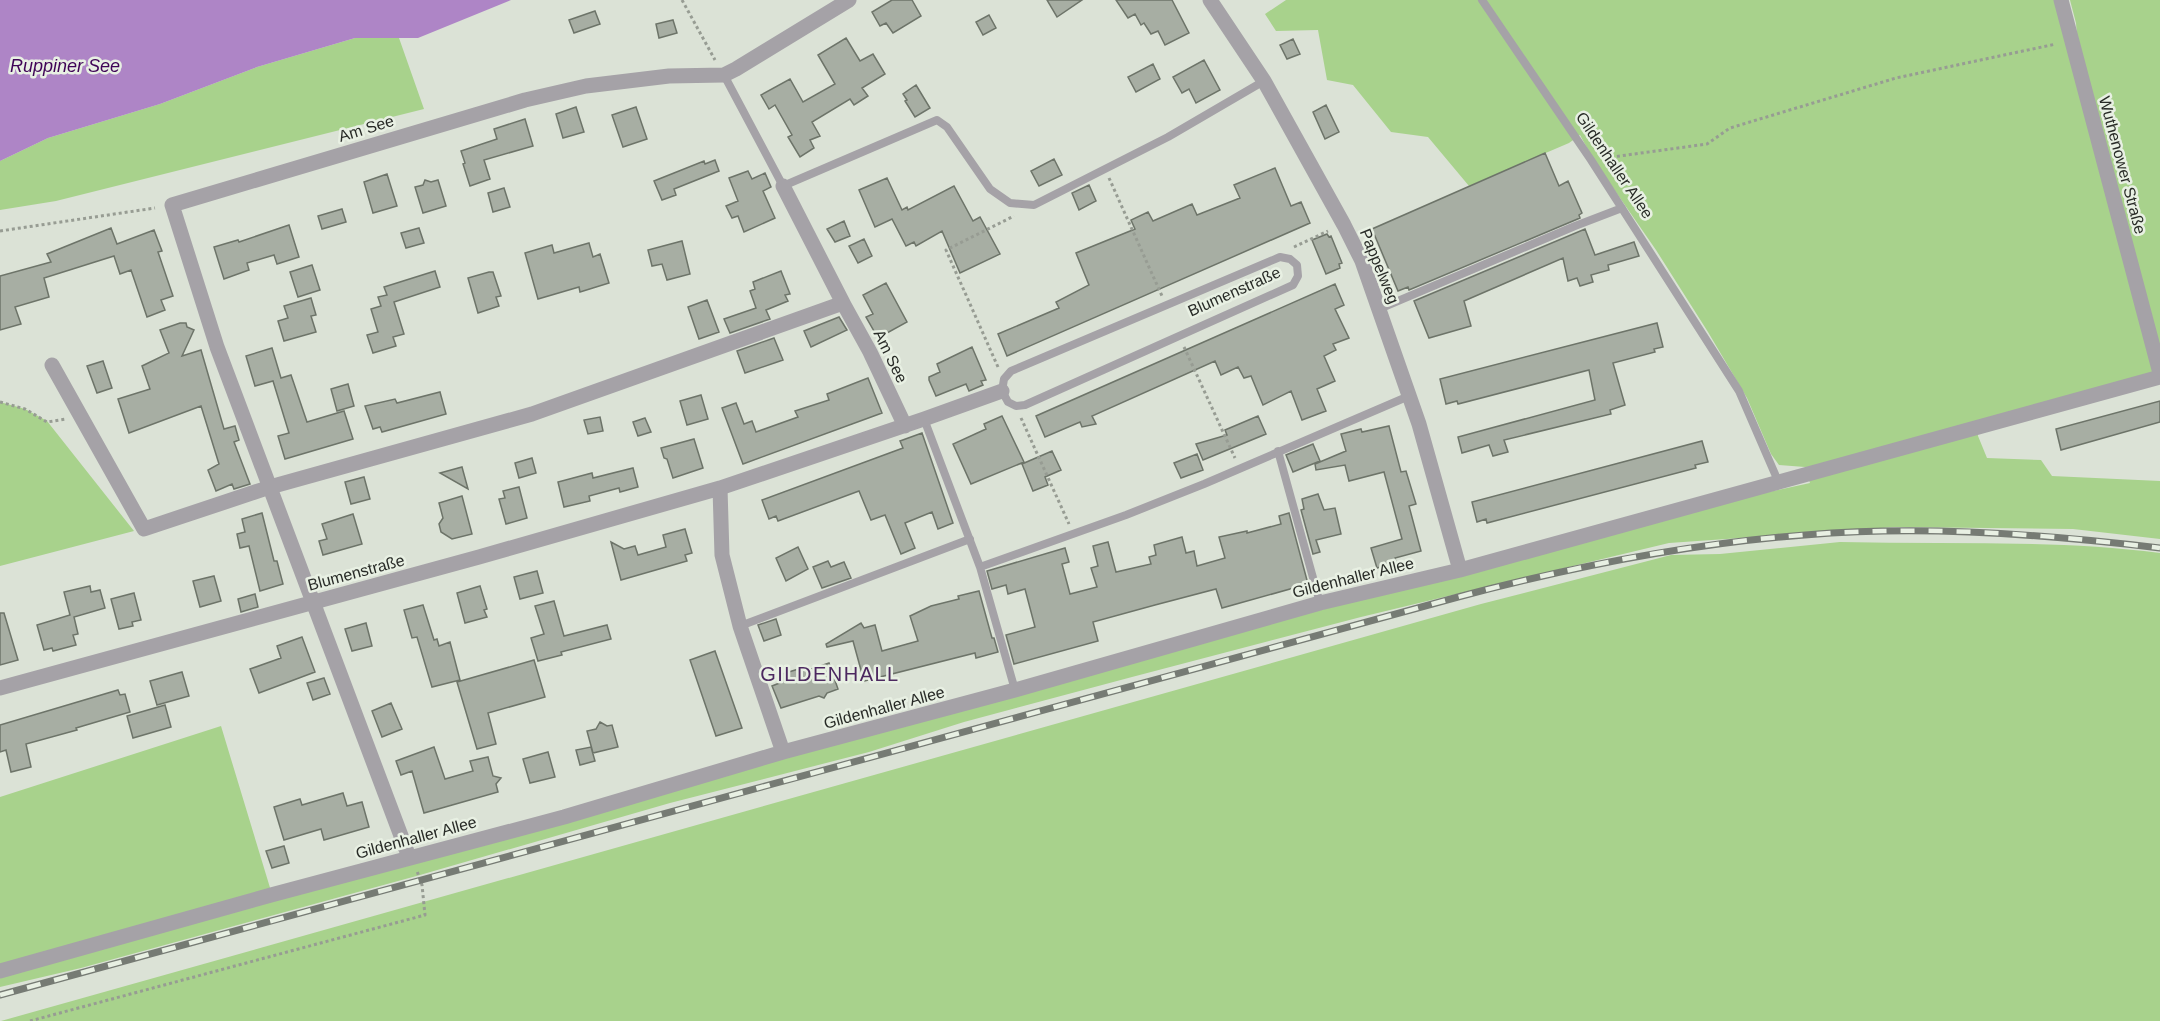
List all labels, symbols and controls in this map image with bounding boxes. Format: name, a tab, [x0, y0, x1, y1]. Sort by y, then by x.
water label: Ruppiner See	[10, 56, 120, 76]
street label: Wuthenower Straße	[2096, 94, 2149, 236]
street label: Gildenhaller Allee	[1573, 109, 1657, 222]
street label: Am See	[336, 112, 396, 145]
street label: Pappelweg	[1357, 226, 1402, 306]
street label: Blumenstraße	[1185, 263, 1283, 319]
street label: Am See	[870, 327, 911, 386]
street label: Blumenstraße	[306, 551, 407, 594]
street label: Gildenhaller Allee	[1291, 554, 1416, 601]
district label: GILDENHALL	[760, 663, 900, 685]
street label: Gildenhaller Allee	[822, 683, 947, 732]
street label: Gildenhaller Allee	[354, 813, 479, 862]

